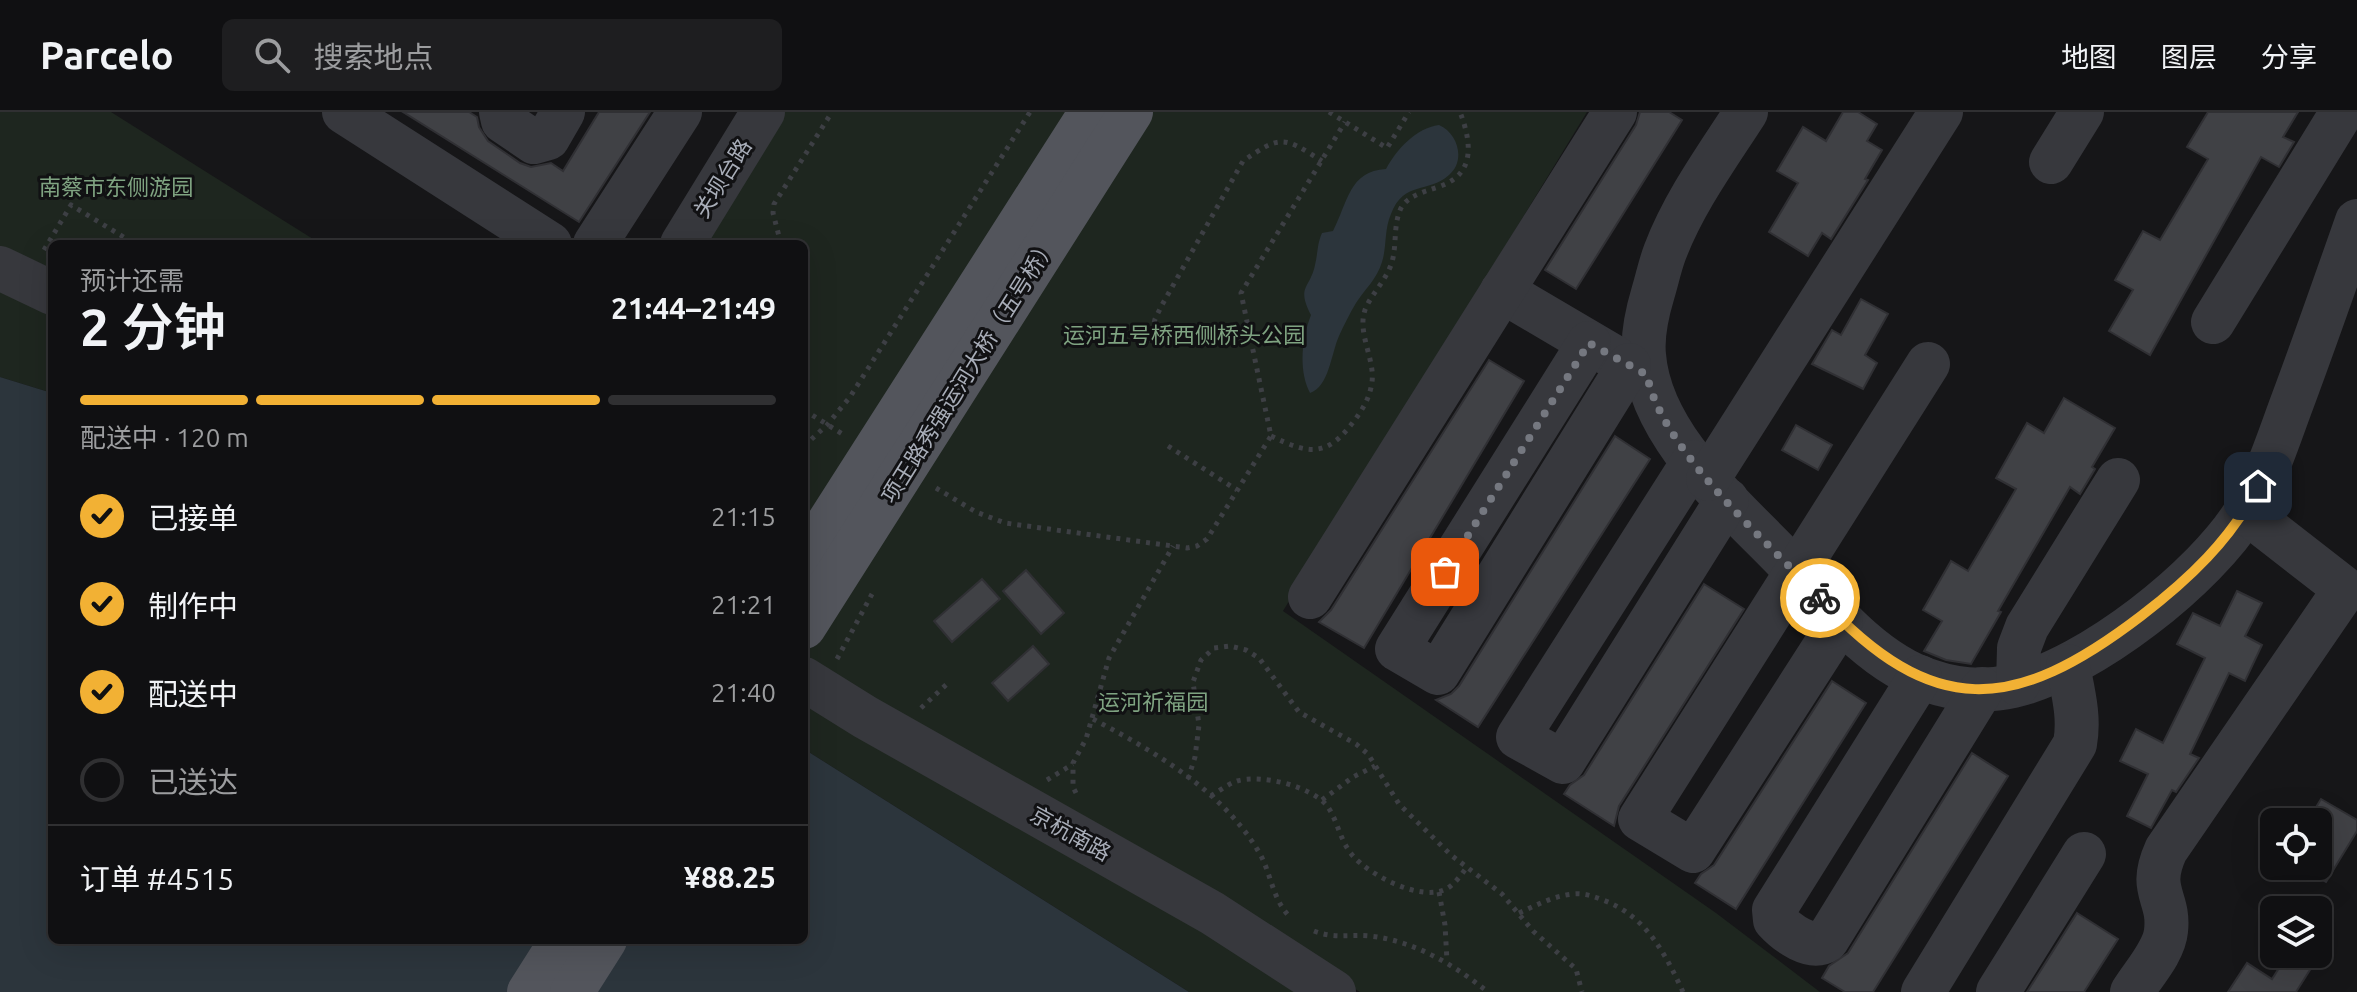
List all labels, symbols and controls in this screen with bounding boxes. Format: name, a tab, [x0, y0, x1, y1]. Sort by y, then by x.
search box	[222, 19, 782, 91]
icon: search	[250, 33, 294, 77]
text: Parcelo	[40, 34, 174, 76]
text: 搜索地点	[314, 40, 434, 74]
text: 地图	[2061, 41, 2117, 72]
text: 图层	[2161, 41, 2217, 72]
text: 分享	[2261, 41, 2317, 72]
street label: 关坝台路	[688, 134, 756, 222]
park label: 南蔡市东侧游园	[39, 174, 193, 199]
street label: 项王路秀强运河大桥（五号桥）	[876, 233, 1060, 507]
text: 预计还需	[80, 266, 184, 295]
text: 21:44–21:49	[611, 291, 776, 325]
text: 2 分钟	[80, 298, 226, 356]
park label: 运河五号桥西侧桥头公园	[1063, 322, 1305, 347]
text: 配送中 · 120 m	[80, 423, 249, 452]
pin	[2224, 452, 2292, 520]
icon: home	[2236, 464, 2280, 508]
icon: check	[80, 494, 124, 538]
text: 已接单	[148, 501, 238, 535]
text: 21:15	[711, 502, 776, 531]
pin	[1411, 538, 1479, 606]
icon: bag	[1423, 550, 1467, 594]
courier	[1780, 558, 1860, 638]
icon: bike	[1798, 576, 1842, 620]
icon: check	[80, 582, 124, 626]
text: 制作中	[148, 589, 238, 623]
text: 21:21	[711, 590, 776, 619]
icon: check	[80, 670, 124, 714]
text: 配送中	[148, 677, 238, 711]
text: 21:40	[711, 678, 776, 707]
park label: 运河祈福园	[1098, 689, 1208, 714]
text: 已送达	[148, 765, 238, 799]
street label: 京杭南路	[1026, 801, 1116, 865]
map controls	[2260, 808, 2332, 968]
button: locate	[2260, 808, 2332, 880]
text: ¥88.25	[684, 860, 776, 894]
text: 订单 #4515	[80, 862, 234, 896]
button: layers	[2260, 896, 2332, 968]

